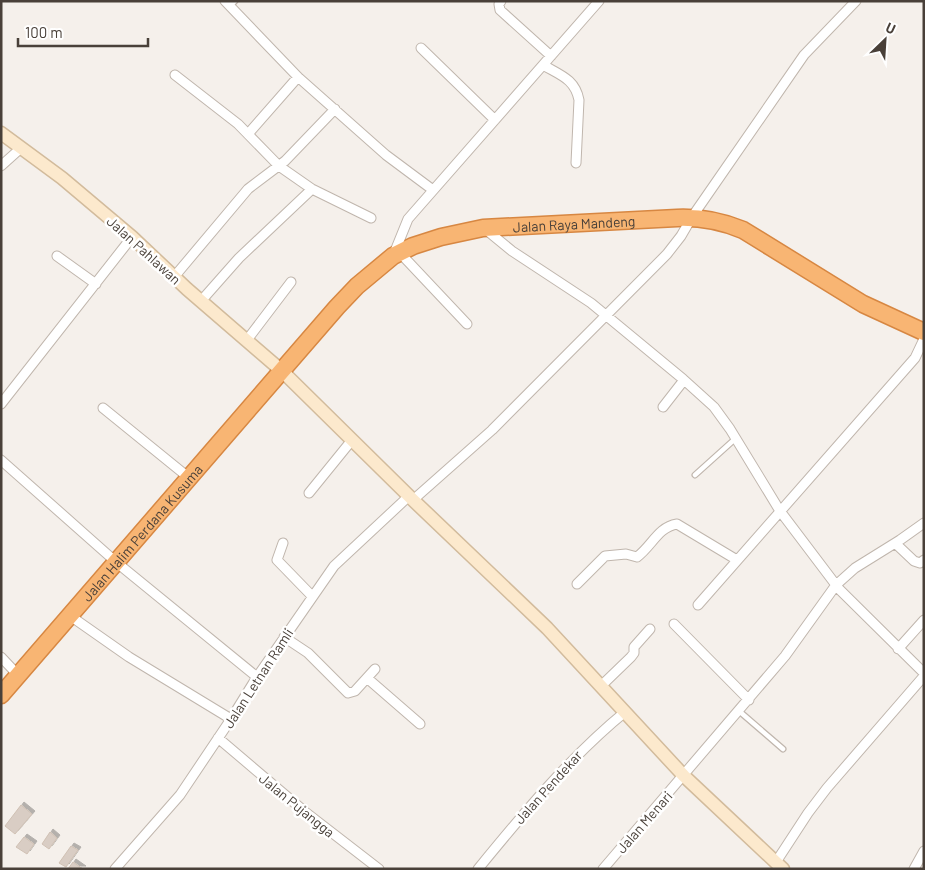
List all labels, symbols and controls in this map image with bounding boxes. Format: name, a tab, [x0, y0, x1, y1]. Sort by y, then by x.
scale bar	[18, 15, 148, 47]
north arrow	[860, 15, 910, 65]
text: U	[883, 18, 898, 37]
text: 100 m	[25, 23, 63, 41]
street label: Jalan Pahlawan	[103, 212, 185, 288]
street label: Jalan Raya Mandeng	[512, 212, 636, 235]
street label: Jalan Halim Perdana Kusuma	[78, 461, 206, 604]
street label: Jalan Letnan Ramli	[219, 625, 297, 731]
street label: Jalan Pendekar	[511, 747, 585, 827]
street label: Jalan Pujangga	[256, 769, 338, 841]
street label: Jalan Menari	[612, 787, 676, 857]

